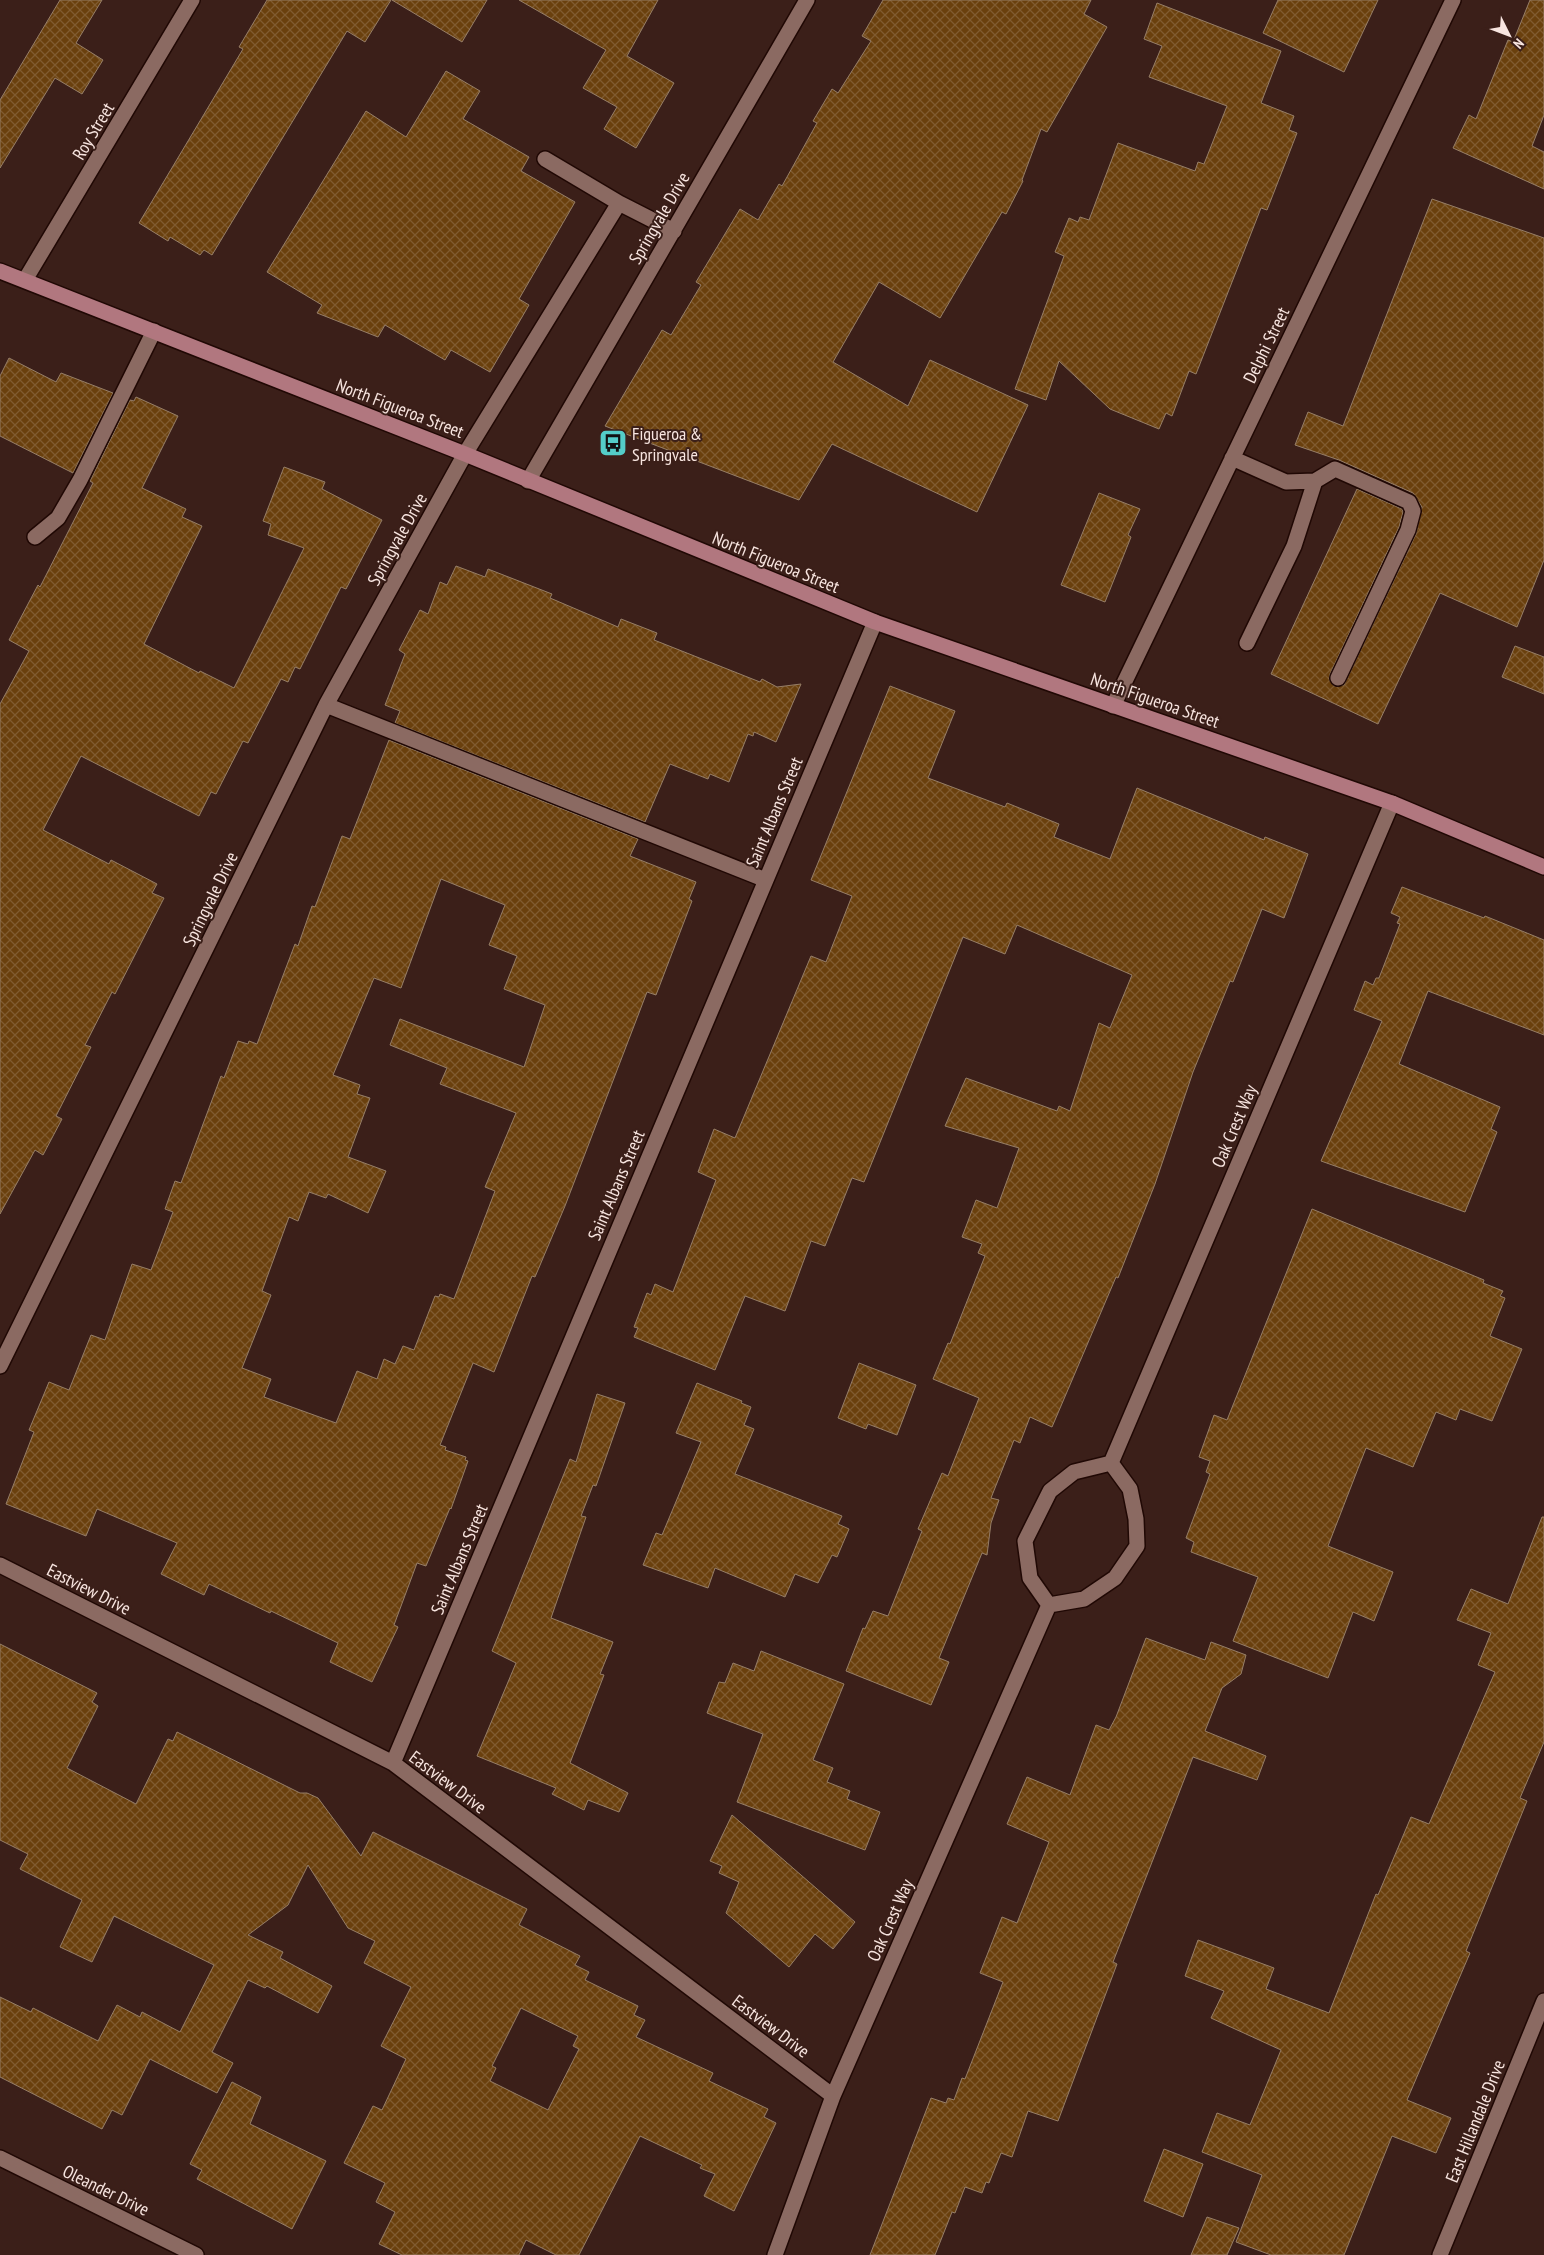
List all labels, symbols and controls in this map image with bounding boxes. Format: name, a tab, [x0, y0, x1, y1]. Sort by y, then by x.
north arrow	[1484, 10, 1534, 60]
text: N	[1509, 35, 1528, 53]
street label: Roy Street	[67, 98, 119, 164]
street label: Springvale Drive	[623, 168, 695, 268]
street label: Delphi Street	[1238, 303, 1294, 387]
street label: North Figueroa Street	[333, 373, 467, 443]
place label: Figueroa & Springvale	[632, 422, 702, 466]
bus stop icon: Figueroa & Springvale	[598, 428, 628, 458]
street label: Springvale Drive	[362, 489, 432, 589]
street label: North Figueroa Street	[709, 526, 843, 598]
street label: North Figueroa Street	[1087, 667, 1223, 733]
street label: Saint Albans Street	[740, 753, 808, 871]
street label: Springvale Drive	[177, 848, 243, 950]
street label: Oak Crest Way	[1206, 1081, 1262, 1171]
street label: Saint Albans Street	[582, 1126, 650, 1244]
street label: Saint Albans Street	[425, 1500, 493, 1618]
street label: Eastview Drive	[43, 1558, 135, 1620]
street label: Eastview Drive	[405, 1745, 491, 1819]
street label: Oak Crest Way	[862, 1875, 918, 1965]
street label: Eastview Drive	[728, 1989, 814, 2063]
street label: East Hillandale Drive	[1440, 2056, 1510, 2186]
street label: Oleander Drive	[59, 2159, 153, 2221]

